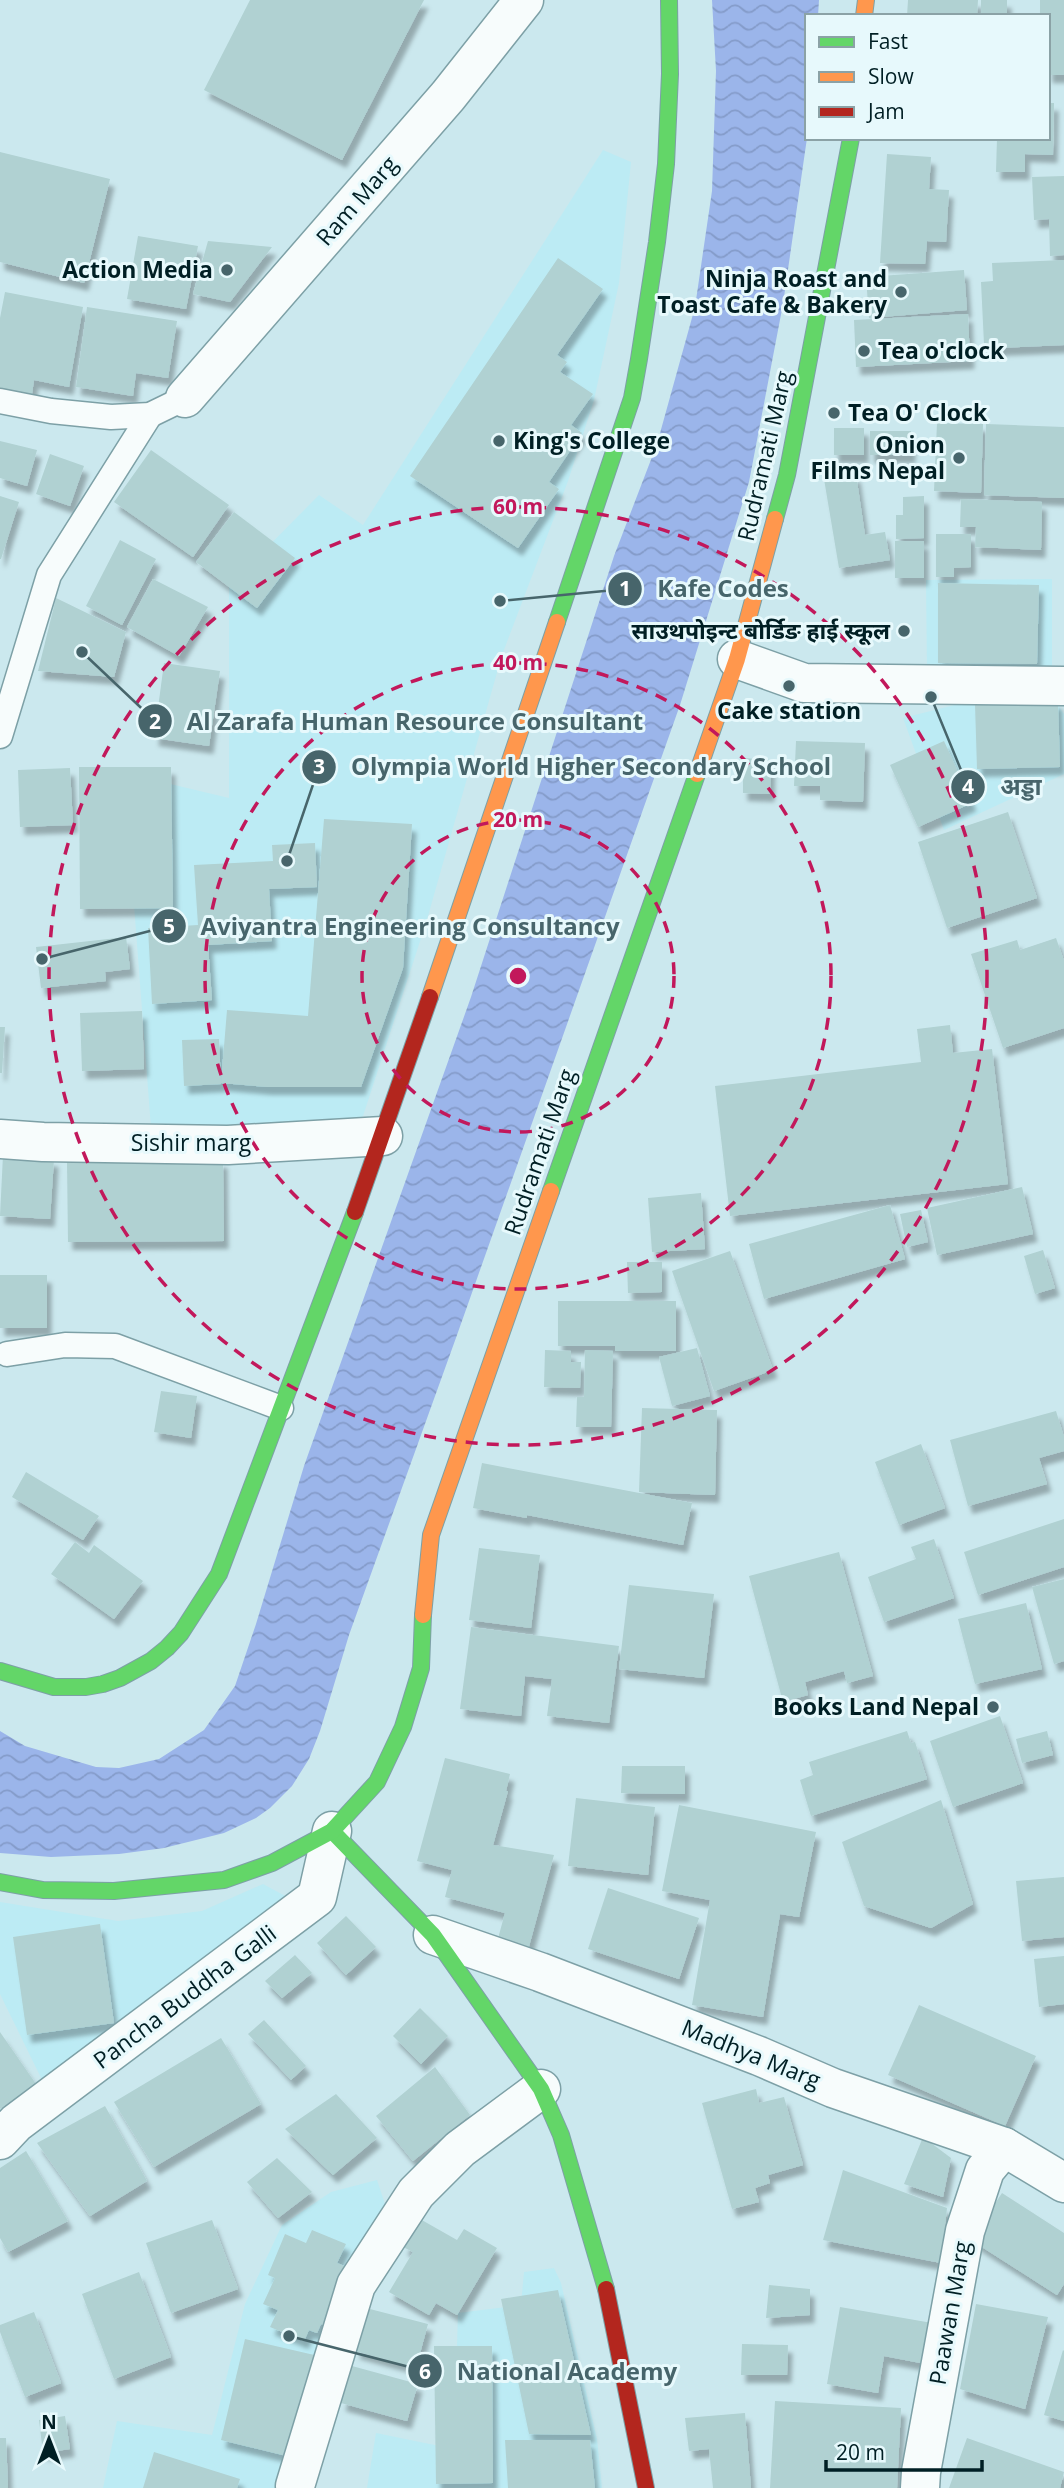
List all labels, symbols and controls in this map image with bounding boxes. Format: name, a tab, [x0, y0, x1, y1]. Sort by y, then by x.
legend	[805, 14, 1050, 140]
text: Fast	[868, 27, 908, 55]
text: Slow	[868, 62, 914, 90]
text: Jam	[866, 97, 905, 125]
street label: Ram Marg	[308, 148, 405, 252]
place label: Action Media	[62, 253, 213, 285]
marker: Action Media	[219, 262, 235, 278]
place label: Ninja Roast and Toast Cafe & Bakery	[657, 262, 888, 320]
marker: Ninja Roast and Toast Cafe & Bakery	[893, 284, 909, 300]
place label: Tea o'clock	[878, 334, 1005, 366]
marker: Tea o'clock	[856, 343, 872, 359]
street label: Rudramati Marg	[729, 367, 799, 544]
place label: Tea O' Clock	[848, 396, 988, 428]
marker: Tea O' Clock	[826, 405, 842, 421]
place label: King's College	[513, 424, 670, 456]
place label: Onion Films Nepal	[811, 428, 945, 486]
marker: King's College	[491, 433, 507, 449]
marker: Onion Films Nepal	[951, 450, 967, 466]
text: 60 m	[493, 492, 543, 520]
callout: Kafe Codes	[608, 566, 803, 611]
text: Kafe Codes	[657, 571, 789, 604]
text: 1	[619, 574, 631, 602]
place label: साउथपोइन्ट बोर्डिङ हाई स्कूल	[631, 614, 891, 646]
marker: साउथपोइन्ट बोर्डिङ हाई स्कूल	[896, 623, 912, 639]
text: 40 m	[493, 648, 543, 676]
marker: Cake station	[781, 678, 797, 694]
place label: Cake station	[717, 694, 861, 726]
callout: Al Zarafa Human Resource Consultant	[137, 699, 657, 744]
text: Al Zarafa Human Resource Consultant	[187, 704, 643, 737]
text: 2	[149, 707, 161, 735]
callout: Olympia World Higher Secondary School	[302, 744, 845, 789]
text: Olympia World Higher Secondary School	[351, 749, 831, 782]
text: 3	[313, 752, 325, 780]
callout: अड्डा	[951, 764, 1055, 809]
text: अड्डा	[1000, 769, 1043, 802]
text: 4	[962, 772, 974, 800]
text: 20 m	[493, 805, 543, 833]
callout: Aviyantra Engineering Consultancy	[151, 904, 634, 949]
text: Aviyantra Engineering Consultancy	[200, 909, 620, 942]
text: 5	[163, 912, 175, 940]
centre of rings	[506, 964, 530, 988]
street label: Rudramati Marg	[496, 1064, 583, 1239]
street label: Sishir marg	[131, 1126, 252, 1158]
place label: Books Land Nepal	[773, 1690, 979, 1722]
marker: Books Land Nepal	[985, 1699, 1001, 1715]
street label: Pancha Buddha Galli	[86, 1917, 282, 2076]
street label: Madhya Marg	[677, 2011, 826, 2096]
street label: Paawan Marg	[921, 2238, 977, 2387]
callout: National Academy	[408, 2349, 691, 2394]
text: National Academy	[457, 2354, 678, 2387]
text: 6	[419, 2357, 431, 2385]
north arrow	[14, 2404, 84, 2474]
text: N	[41, 2409, 57, 2435]
scale bar	[826, 2428, 982, 2472]
text: 20 m	[836, 2438, 885, 2466]

